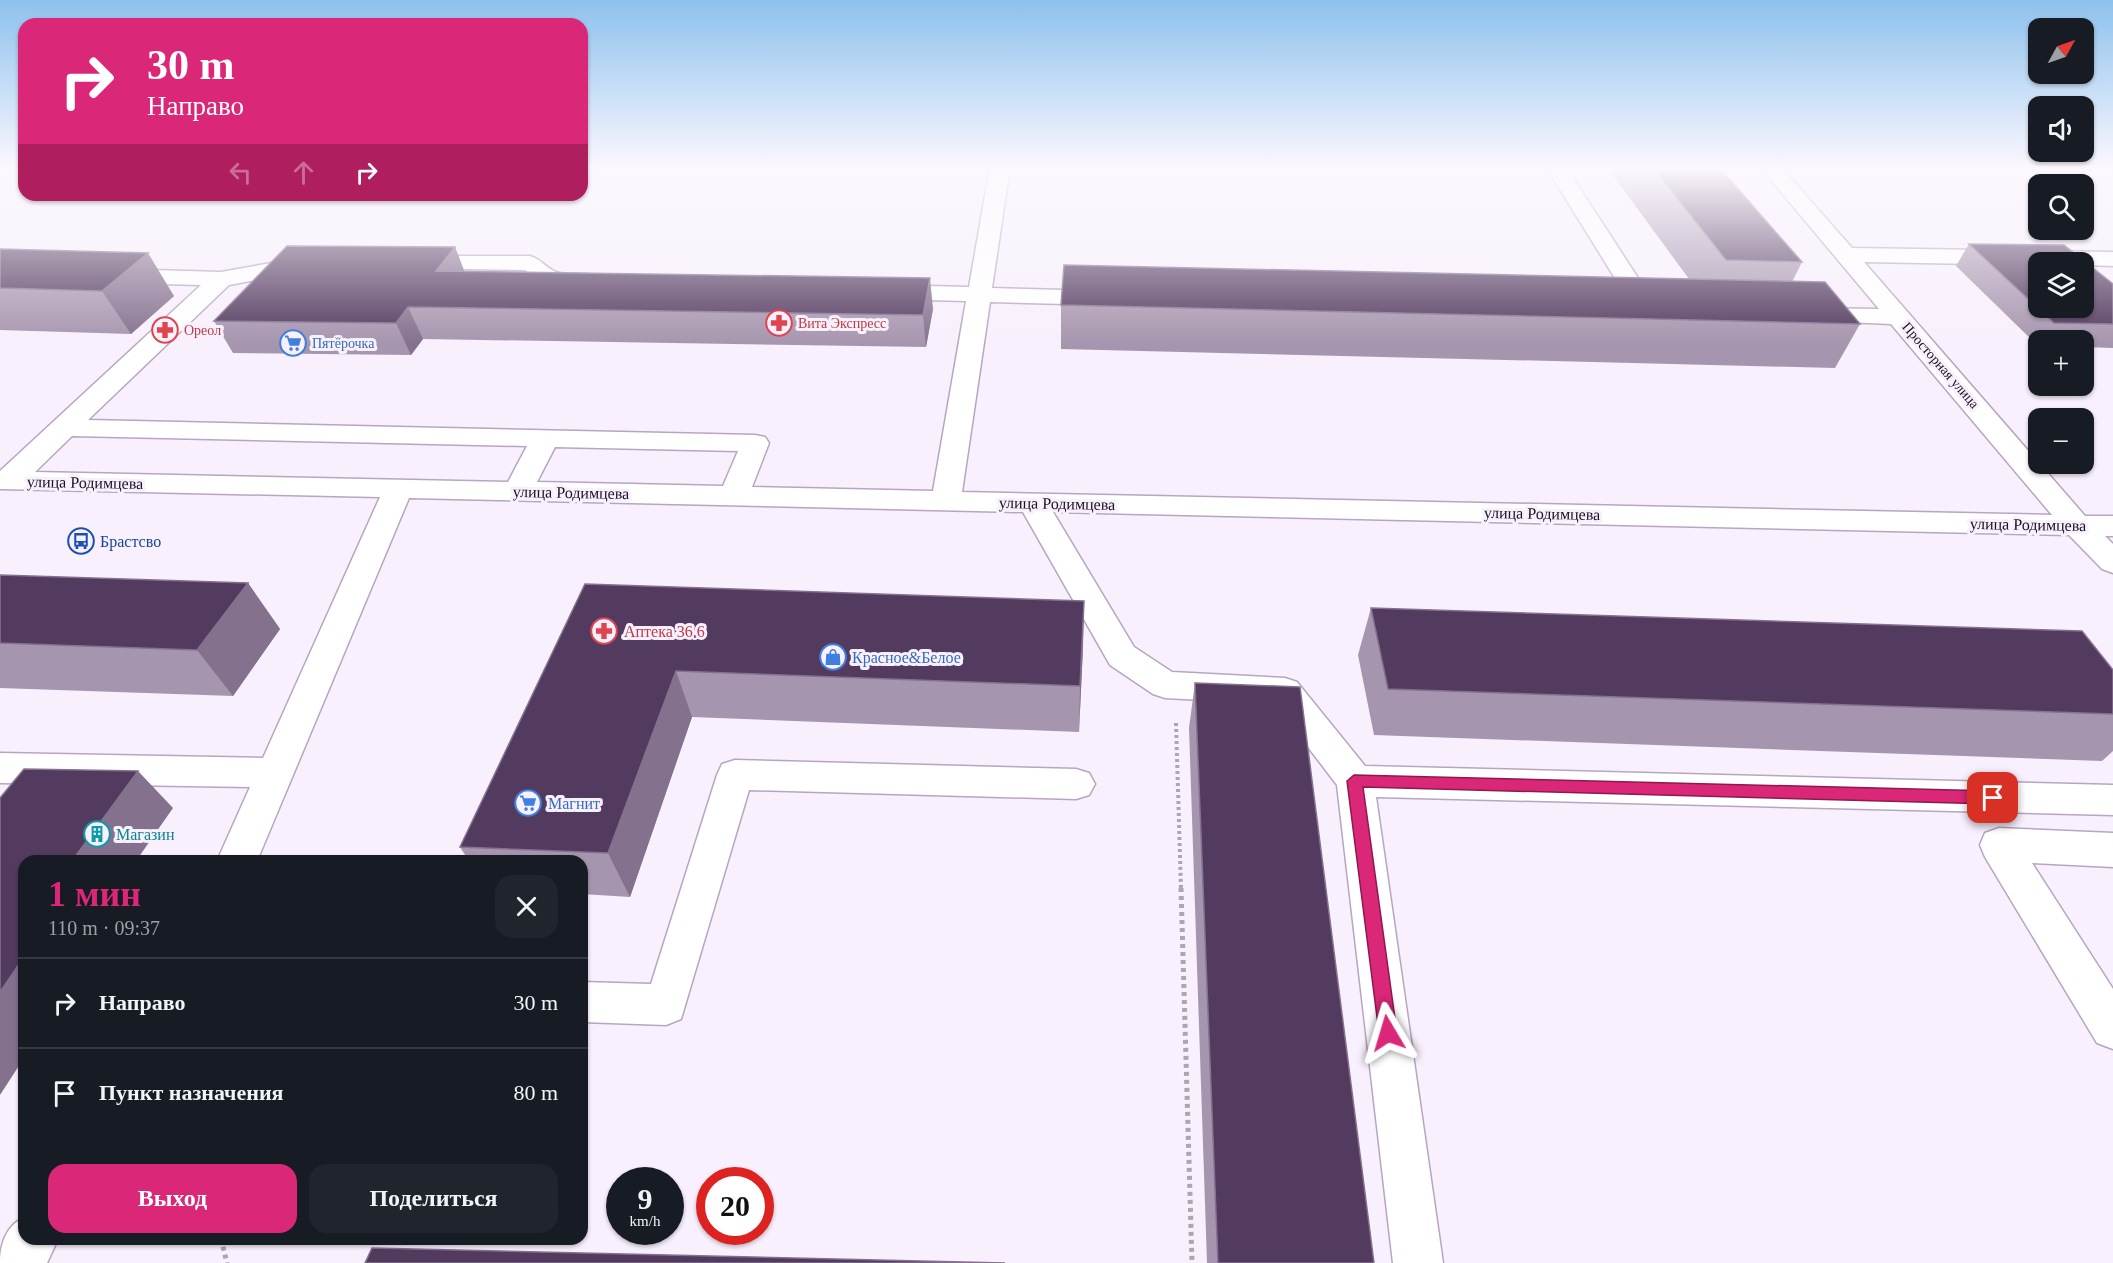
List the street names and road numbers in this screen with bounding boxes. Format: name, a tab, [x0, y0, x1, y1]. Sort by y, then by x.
street label: Просторная улица	[1899, 319, 1982, 412]
street label: улица Родимцева	[27, 473, 143, 493]
street label: улица Родимцева	[513, 483, 629, 503]
street label: улица Родимцева	[999, 494, 1115, 514]
street label: улица Родимцева	[1484, 504, 1600, 524]
street label: улица Родимцева	[1970, 515, 2086, 535]

